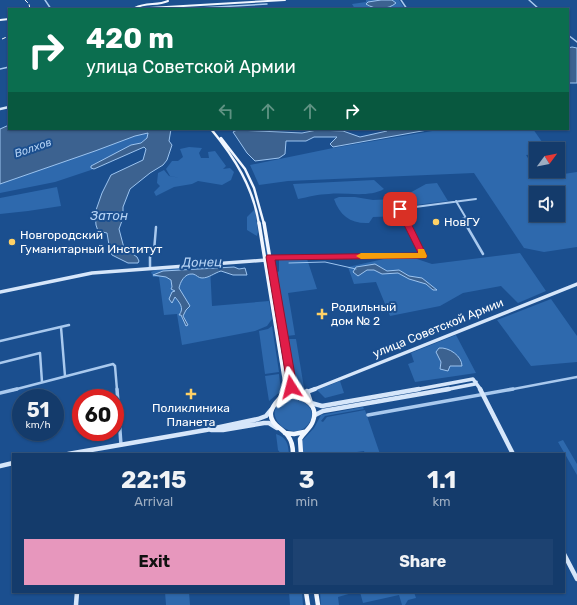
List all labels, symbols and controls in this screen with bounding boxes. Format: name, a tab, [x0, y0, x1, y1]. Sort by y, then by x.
text: 420 m	[86, 22, 174, 55]
icon: right	[20, 24, 72, 76]
text: улица Советской Армии	[86, 56, 296, 78]
icon: left	[215, 100, 237, 122]
icon: ahead	[257, 100, 279, 122]
icon: ahead	[299, 100, 321, 122]
icon: right	[341, 100, 363, 122]
water label: Волхов	[13, 136, 53, 160]
north arrow	[529, 142, 565, 178]
map controls	[529, 142, 565, 222]
button: sound	[529, 186, 565, 222]
pin	[383, 192, 417, 226]
icon: arrive	[389, 198, 411, 220]
water label: Затон	[89, 208, 128, 223]
place label: НовГУ	[444, 215, 480, 229]
marker: НовГУ	[431, 217, 441, 227]
place label: Новгородский Гуманитарный Институт	[20, 228, 162, 256]
marker: Новгородский Гуманитарный Институт	[7, 237, 17, 247]
water label: Донец	[181, 254, 222, 270]
street label: улица Советской Армии	[371, 295, 505, 361]
place label: Родильный дом № 2	[331, 300, 396, 328]
marker: Родильный дом № 2	[316, 308, 328, 320]
position arrow	[270, 366, 312, 408]
marker: Поликлиника Планета	[185, 388, 197, 400]
speed limit sign: 60	[72, 389, 124, 441]
text: 51	[27, 398, 49, 422]
place label: Поликлиника Планета	[152, 401, 230, 429]
text: km/h	[26, 419, 50, 431]
text: 22:15	[121, 466, 187, 494]
text: 3	[299, 466, 315, 494]
text: 1.1	[427, 466, 456, 494]
text: Arrival	[134, 494, 173, 509]
text: min	[295, 494, 318, 509]
text: km	[432, 494, 451, 509]
button: Exit	[24, 539, 285, 585]
button: Share	[293, 539, 553, 585]

